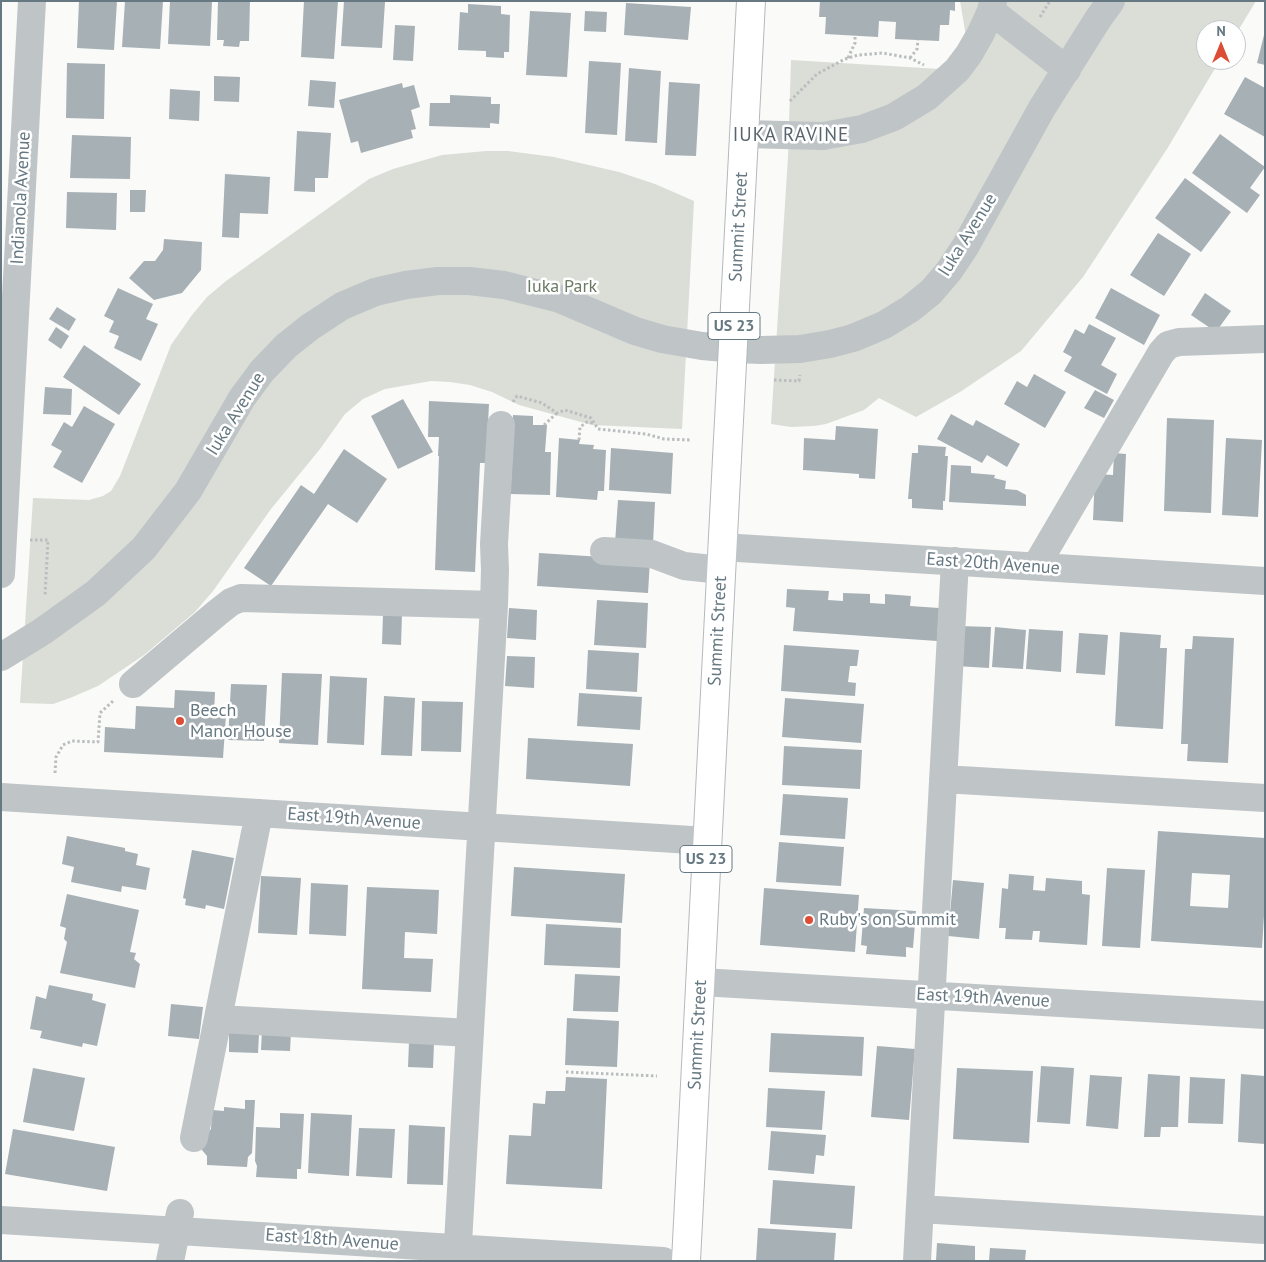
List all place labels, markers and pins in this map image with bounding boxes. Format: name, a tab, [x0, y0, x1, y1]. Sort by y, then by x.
place label: Beech Manor House	[190, 700, 292, 742]
marker: Beech Manor House	[174, 715, 186, 727]
place label: Ruby's on Summit	[819, 909, 956, 931]
marker: Ruby's on Summit	[803, 914, 815, 926]

